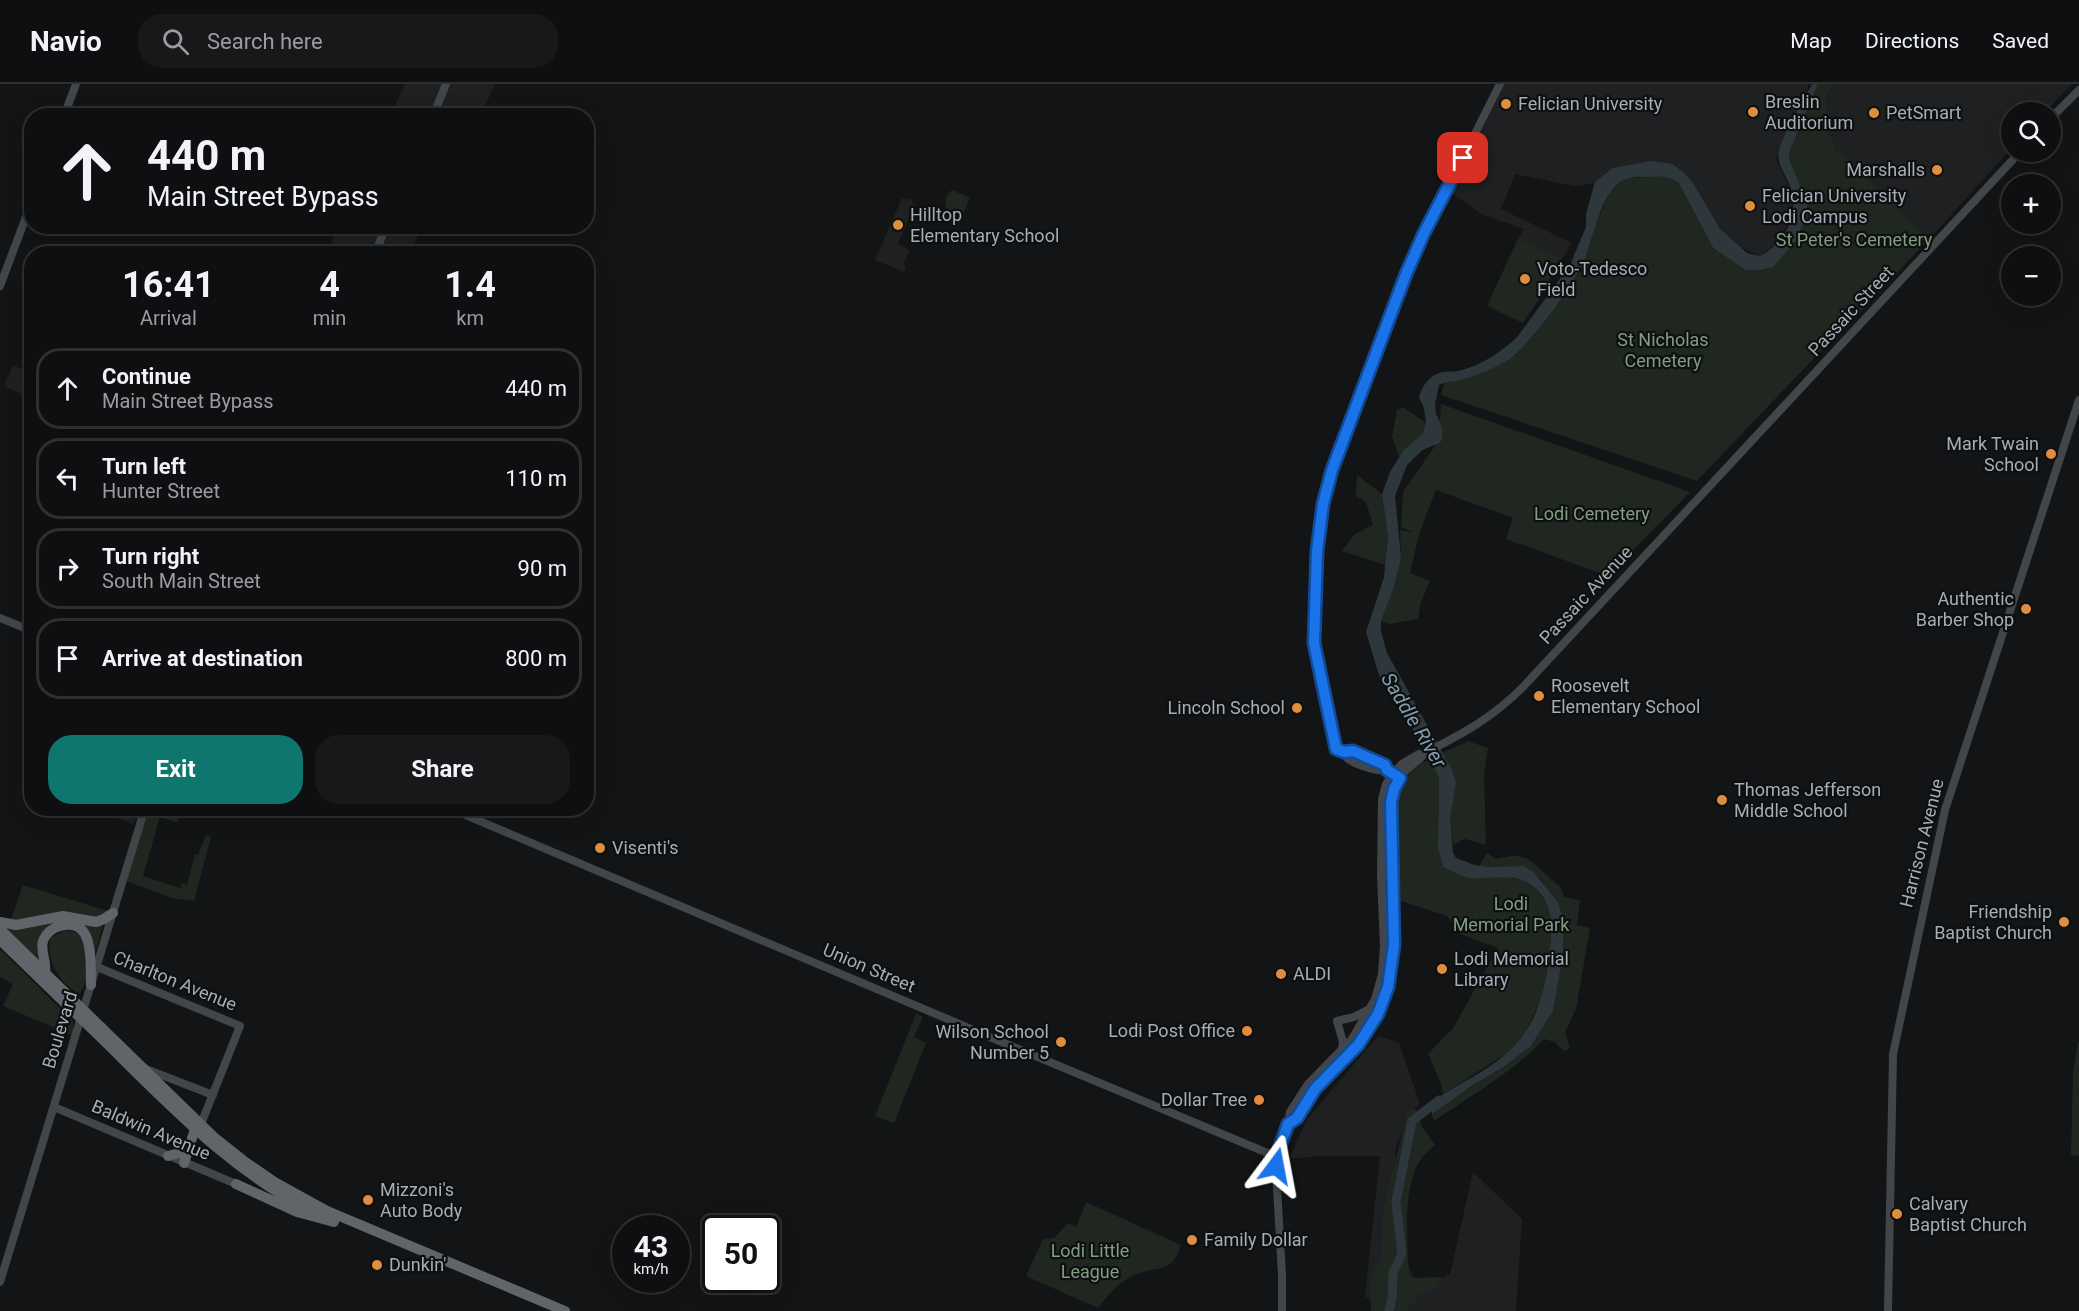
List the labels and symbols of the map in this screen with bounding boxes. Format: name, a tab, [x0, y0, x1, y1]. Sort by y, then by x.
place label: Breslin Auditorium	[1765, 91, 1853, 133]
place label: Felician University	[1518, 93, 1663, 114]
marker: Felician University	[1499, 97, 1513, 111]
place label: PetSmart	[1886, 102, 1961, 123]
marker: Breslin Auditorium	[1746, 105, 1760, 119]
marker: PetSmart	[1867, 106, 1881, 120]
pin	[1437, 132, 1488, 183]
place label: Marshalls	[1846, 159, 1925, 180]
marker: Marshalls	[1930, 163, 1944, 177]
place label: Felician University Lodi Campus	[1762, 185, 1907, 227]
marker: Felician University Lodi Campus	[1743, 199, 1757, 213]
place label: Hilltop Elementary School	[910, 204, 1059, 246]
marker: Hilltop Elementary School	[891, 218, 905, 232]
park label: St Peter's Cemetery	[1776, 229, 1933, 250]
place label: Voto-Tedesco Field	[1537, 258, 1647, 300]
street label: Passaic Street	[1804, 261, 1898, 360]
marker: Voto-Tedesco Field	[1518, 272, 1532, 286]
park label: St Nicholas Cemetery	[1617, 329, 1709, 371]
place label: Mark Twain School	[1946, 433, 2039, 475]
marker: Mark Twain School	[2044, 447, 2058, 461]
park label: Lodi Cemetery	[1534, 503, 1650, 524]
street label: Passaic Avenue	[1535, 541, 1636, 648]
place label: Authentic Barber Shop	[1916, 588, 2014, 630]
marker: Authentic Barber Shop	[2019, 602, 2033, 616]
water label: Saddle River	[1376, 668, 1452, 773]
place label: Roosevelt Elementary School	[1551, 675, 1700, 717]
marker: Roosevelt Elementary School	[1532, 689, 1546, 703]
place label: Lincoln School	[1168, 697, 1285, 718]
marker: Lincoln School	[1290, 701, 1304, 715]
street label: Harrison Avenue	[1895, 776, 1948, 909]
place label: Thomas Jefferson Middle School	[1734, 779, 1881, 821]
marker: Thomas Jefferson Middle School	[1715, 793, 1729, 807]
place label: Visenti's	[612, 837, 679, 858]
marker: Visenti's	[593, 841, 607, 855]
park label: Lodi Memorial Park	[1453, 893, 1570, 935]
place label: Friendship Baptist Church	[1934, 901, 2052, 943]
marker: Friendship Baptist Church	[2057, 915, 2071, 929]
street label: Union Street	[820, 939, 919, 996]
street label: Charlton Avenue	[110, 946, 240, 1015]
place label: Lodi Memorial Library	[1454, 948, 1569, 990]
marker: Lodi Memorial Library	[1435, 962, 1449, 976]
place label: ALDI	[1293, 963, 1331, 984]
marker: ALDI	[1274, 967, 1288, 981]
street label: Boulevard	[38, 989, 81, 1071]
place label: Lodi Post Office	[1108, 1020, 1235, 1041]
place label: Wilson School Number 5	[935, 1021, 1049, 1063]
marker: Lodi Post Office	[1240, 1024, 1254, 1038]
marker: Wilson School Number 5	[1054, 1035, 1068, 1049]
place label: Dollar Tree	[1161, 1089, 1247, 1110]
marker: Dollar Tree	[1252, 1093, 1266, 1107]
street label: Baldwin Avenue	[89, 1095, 214, 1164]
position arrow	[1244, 1134, 1308, 1198]
place label: Mizzoni's Auto Body	[380, 1179, 463, 1221]
marker: Mizzoni's Auto Body	[361, 1193, 375, 1207]
place label: Calvary Baptist Church	[1909, 1193, 2027, 1235]
marker: Calvary Baptist Church	[1890, 1207, 1904, 1221]
speed limit sign: 50	[702, 1215, 780, 1293]
place label: Family Dollar	[1204, 1229, 1308, 1250]
marker: Family Dollar	[1185, 1233, 1199, 1247]
park label: Lodi Little League	[1051, 1240, 1129, 1282]
place label: Dunkin'	[389, 1254, 446, 1275]
marker: Dunkin'	[370, 1258, 384, 1272]

